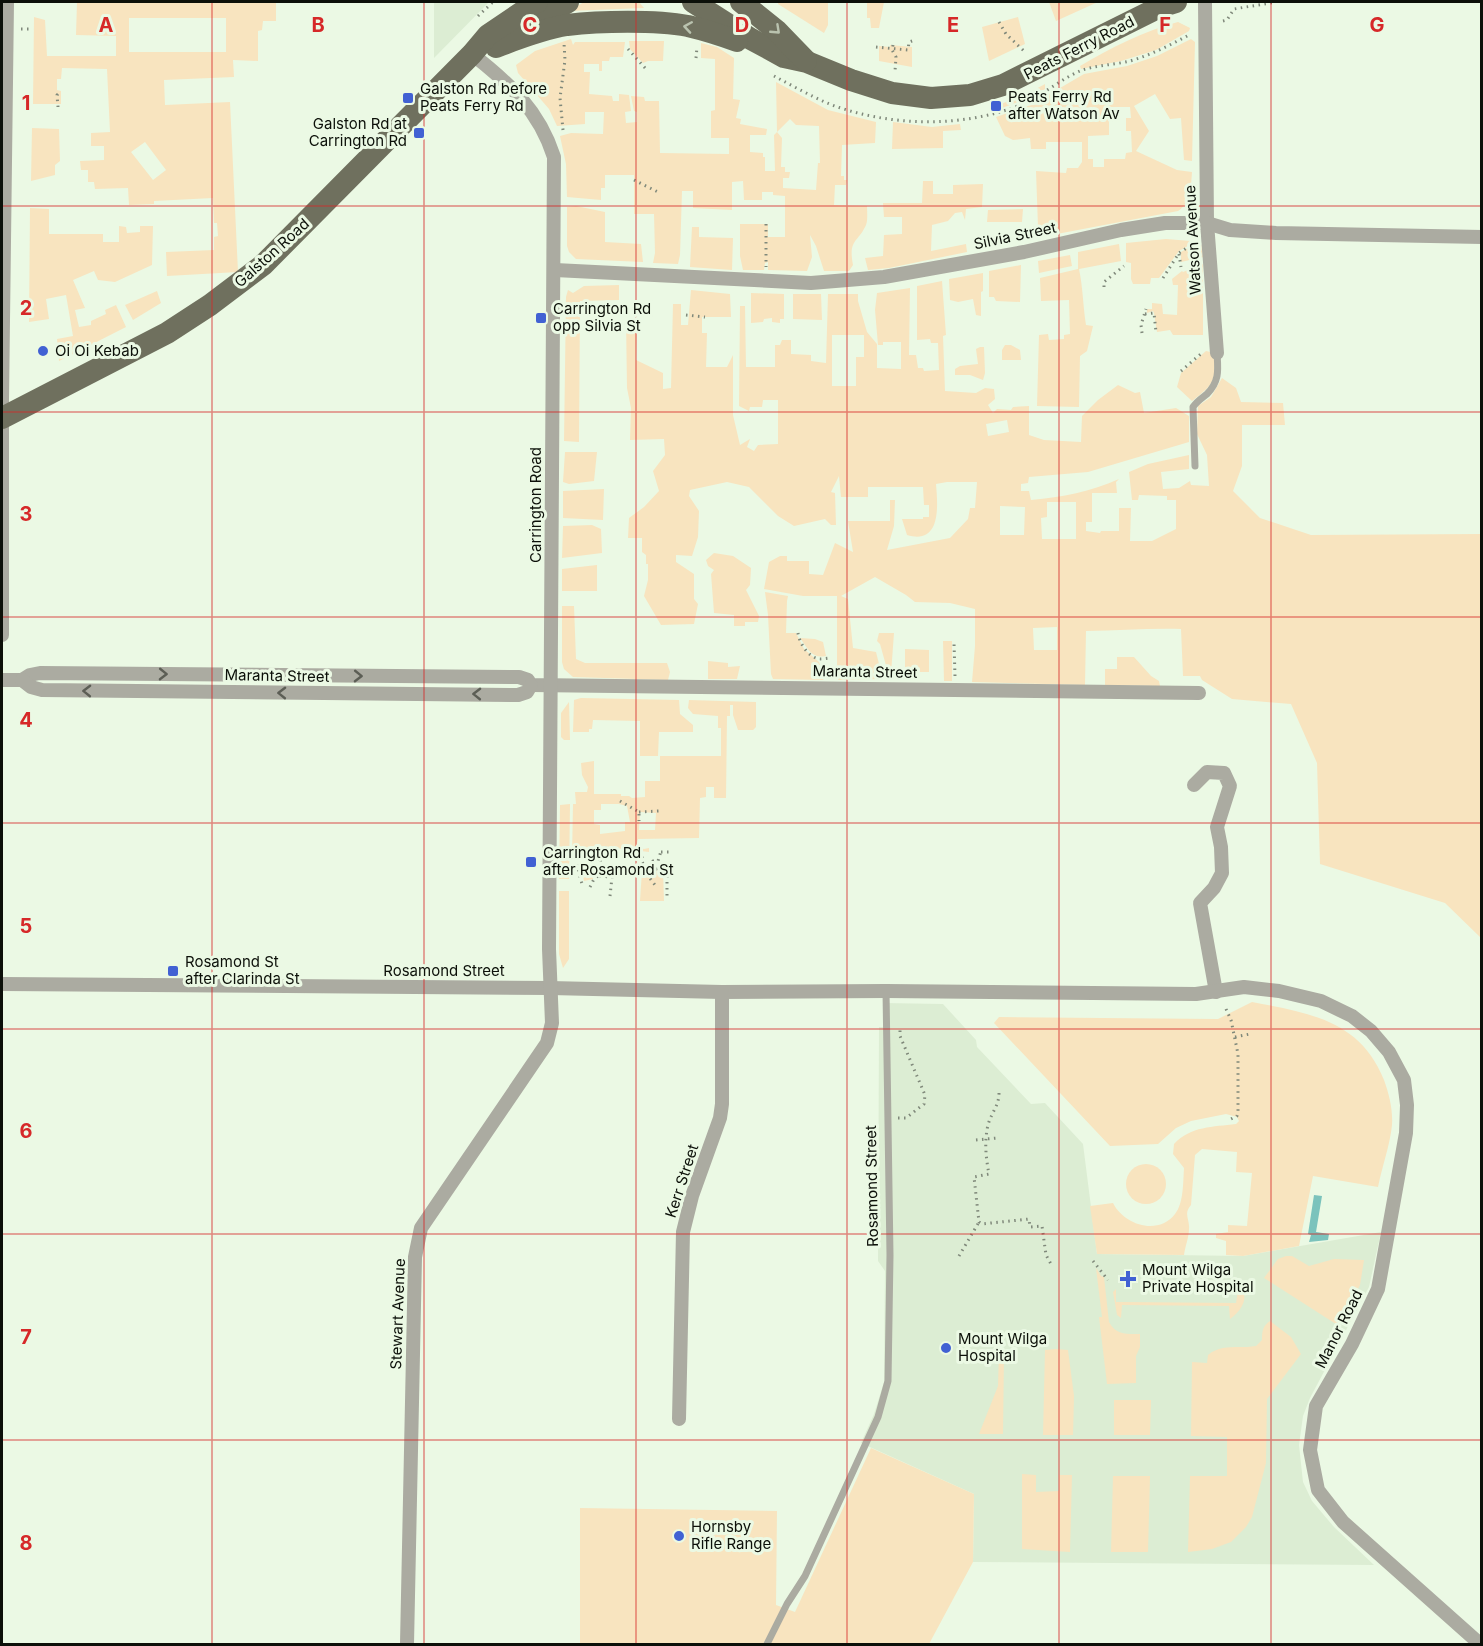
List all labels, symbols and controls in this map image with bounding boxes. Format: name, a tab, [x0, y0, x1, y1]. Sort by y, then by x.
street label: Peats Ferry Road	[1020, 12, 1137, 84]
text: A	[99, 13, 114, 37]
text: B	[311, 13, 325, 37]
text: C	[523, 13, 537, 37]
text: D	[735, 13, 749, 37]
text: E	[947, 13, 959, 37]
text: F	[1159, 13, 1171, 37]
text: G	[1369, 13, 1385, 37]
one-way arrow	[683, 21, 693, 34]
one-way arrow	[769, 23, 779, 34]
place label: Galston Rd before Peats Ferry Rd	[420, 79, 547, 115]
place label: Peats Ferry Rd after Watson Av	[1008, 87, 1120, 123]
text: 1	[22, 91, 30, 115]
marker: Galston Rd before Peats Ferry Rd	[401, 91, 415, 105]
marker: Peats Ferry Rd after Watson Av	[989, 99, 1003, 113]
place label: Galston Rd at Carrington Rd	[309, 114, 407, 150]
marker: Galston Rd at Carrington Rd	[412, 126, 426, 140]
street label: Watson Avenue	[1180, 185, 1205, 295]
street label: Galston Road	[230, 214, 313, 291]
street label: Silvia Street	[972, 217, 1058, 254]
text: 2	[20, 296, 32, 320]
place label: Carrington Rd opp Silvia St	[553, 299, 651, 335]
marker: Carrington Rd opp Silvia St	[534, 311, 548, 325]
place label: Oi Oi Kebab	[55, 341, 139, 360]
marker: Oi Oi Kebab	[36, 344, 50, 358]
street label: Carrington Road	[526, 447, 545, 563]
text: 3	[20, 502, 32, 526]
street label: Maranta Street	[812, 661, 918, 682]
street label: Maranta Street	[224, 665, 330, 686]
one-way arrow	[158, 668, 167, 680]
one-way arrow	[353, 670, 362, 682]
one-way arrow	[82, 685, 91, 697]
one-way arrow	[277, 687, 286, 699]
one-way arrow	[472, 688, 481, 701]
text: 4	[19, 708, 33, 732]
place label: Carrington Rd after Rosamond St	[543, 843, 674, 879]
marker: Carrington Rd after Rosamond St	[524, 855, 538, 869]
text: 5	[20, 914, 32, 938]
place label: Rosamond St after Clarinda St	[185, 952, 300, 988]
street label: Rosamond Street	[383, 961, 505, 980]
marker: Rosamond St after Clarinda St	[166, 964, 180, 978]
text: 6	[20, 1119, 33, 1143]
street label: Rosamond Street	[861, 1125, 882, 1247]
street label: Kerr Street	[661, 1142, 702, 1220]
street label: Stewart Avenue	[386, 1258, 409, 1370]
place label: Mount Wilga Private Hospital	[1142, 1260, 1254, 1296]
marker: Mount Wilga Private Hospital	[1119, 1270, 1137, 1288]
street label: Manor Road	[1311, 1286, 1367, 1371]
text: 7	[20, 1325, 32, 1349]
place label: Mount Wilga Hospital	[958, 1329, 1047, 1365]
marker: Mount Wilga Hospital	[939, 1341, 953, 1355]
place label: Hornsby Rifle Range	[691, 1517, 771, 1553]
marker: Hornsby Rifle Range	[672, 1529, 686, 1543]
text: 8	[19, 1531, 33, 1555]

